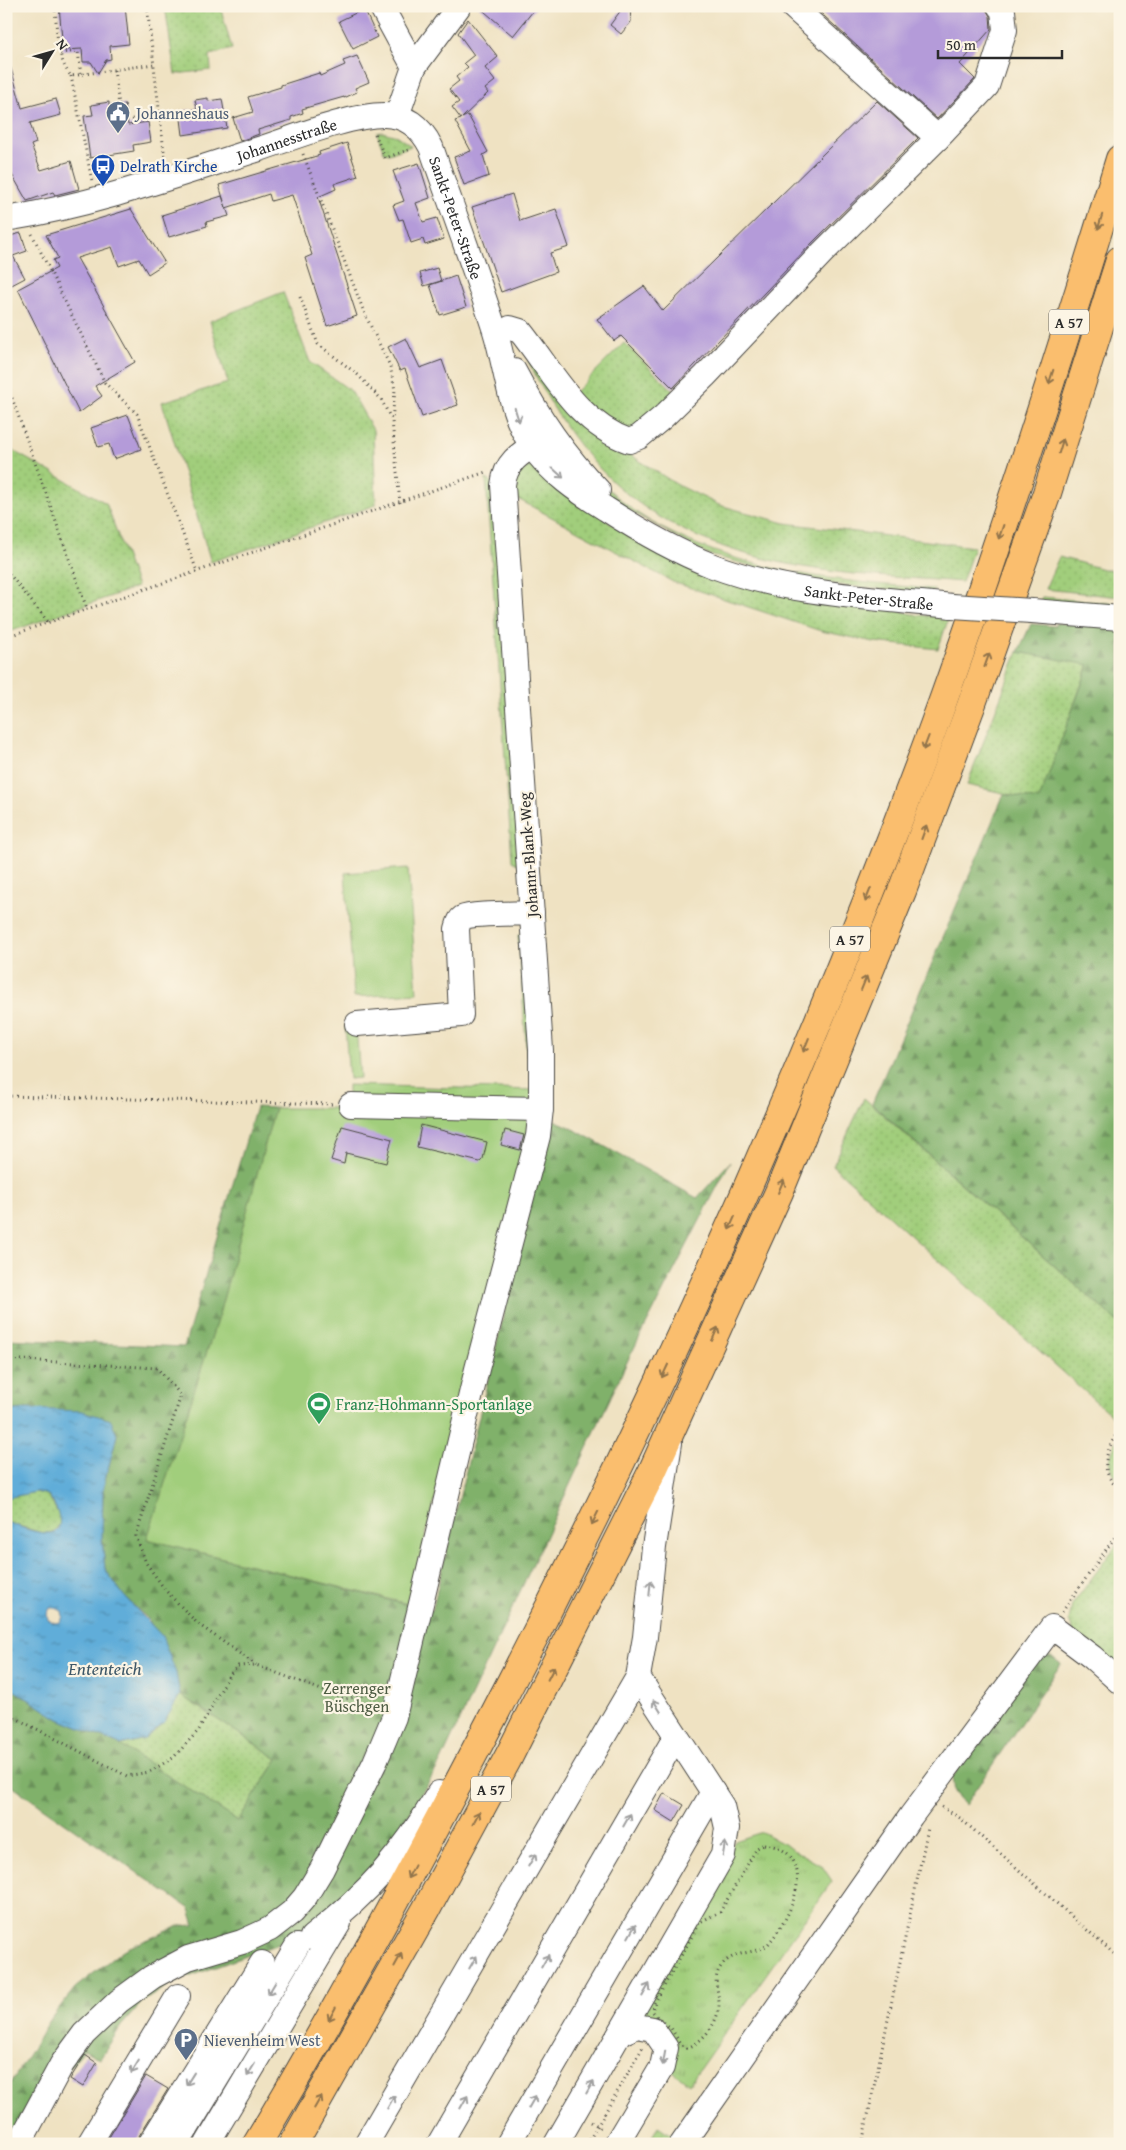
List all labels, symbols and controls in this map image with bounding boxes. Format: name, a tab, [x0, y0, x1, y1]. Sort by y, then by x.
north arrow	[28, 28, 78, 78]
scale bar	[938, 28, 1062, 60]
text: N	[52, 34, 74, 54]
text: 50 m	[946, 34, 977, 55]
public building icon: Johanneshaus	[105, 100, 131, 134]
place label: Johanneshaus	[134, 101, 229, 125]
street label: Johannesstraße	[231, 112, 340, 168]
bus stop icon: Delrath Kirche	[90, 153, 116, 187]
street label: Sankt-Peter-Straße	[423, 153, 489, 283]
place label: Delrath Kirche	[120, 154, 218, 178]
one-way arrow	[1095, 214, 1105, 230]
road number: A 57	[1049, 310, 1089, 334]
one-way arrow	[1046, 369, 1056, 385]
one-way arrow	[512, 406, 522, 422]
one-way arrow	[1057, 438, 1067, 454]
one-way arrow	[551, 467, 564, 479]
one-way arrow	[996, 524, 1005, 539]
street label: Sankt-Peter-Straße	[803, 578, 934, 616]
one-way arrow	[983, 653, 992, 668]
one-way arrow	[921, 735, 930, 750]
street label: Johann-Blank-Weg	[512, 792, 544, 920]
one-way arrow	[920, 825, 929, 841]
one-way arrow	[863, 887, 872, 902]
road number: A 57	[830, 926, 870, 952]
one-way arrow	[860, 976, 869, 992]
one-way arrow	[801, 1037, 811, 1052]
one-way arrow	[777, 1179, 786, 1194]
one-way arrow	[727, 1215, 736, 1230]
one-way arrow	[710, 1327, 720, 1342]
one-way arrow	[660, 1364, 670, 1379]
sports icon: Franz-Hohmann-Sportanlage	[306, 1391, 332, 1425]
place label: Franz-Hohmann-Sportanlage	[336, 1392, 532, 1416]
one-way arrow	[590, 1510, 599, 1525]
one-way arrow	[645, 1580, 655, 1596]
water label: Ententeich	[67, 1655, 142, 1682]
one-way arrow	[546, 1666, 556, 1681]
park label: Zerrenger Büschgen	[323, 1676, 391, 1718]
one-way arrow	[652, 1700, 662, 1714]
road number: A 57	[471, 1776, 511, 1802]
one-way arrow	[471, 1810, 481, 1825]
one-way arrow	[622, 1814, 632, 1828]
one-way arrow	[719, 1841, 729, 1857]
one-way arrow	[527, 1853, 537, 1868]
one-way arrow	[406, 1864, 416, 1878]
one-way arrow	[627, 1924, 637, 1939]
one-way arrow	[393, 1953, 403, 1968]
one-way arrow	[541, 1954, 551, 1969]
one-way arrow	[468, 1955, 478, 1969]
one-way arrow	[266, 1980, 276, 1994]
one-way arrow	[641, 1984, 651, 1998]
one-way arrow	[327, 2006, 337, 2020]
parking icon: Nievenheim West	[173, 2027, 199, 2061]
place label: Nievenheim West	[204, 2028, 321, 2052]
one-way arrow	[659, 2049, 668, 2065]
one-way arrow	[129, 2060, 139, 2074]
one-way arrow	[245, 2063, 255, 2077]
one-way arrow	[185, 2072, 195, 2086]
one-way arrow	[585, 2080, 595, 2094]
one-way arrow	[314, 2095, 324, 2110]
one-way arrow	[386, 2095, 396, 2109]
one-way arrow	[459, 2095, 469, 2109]
one-way arrow	[528, 2095, 538, 2109]

